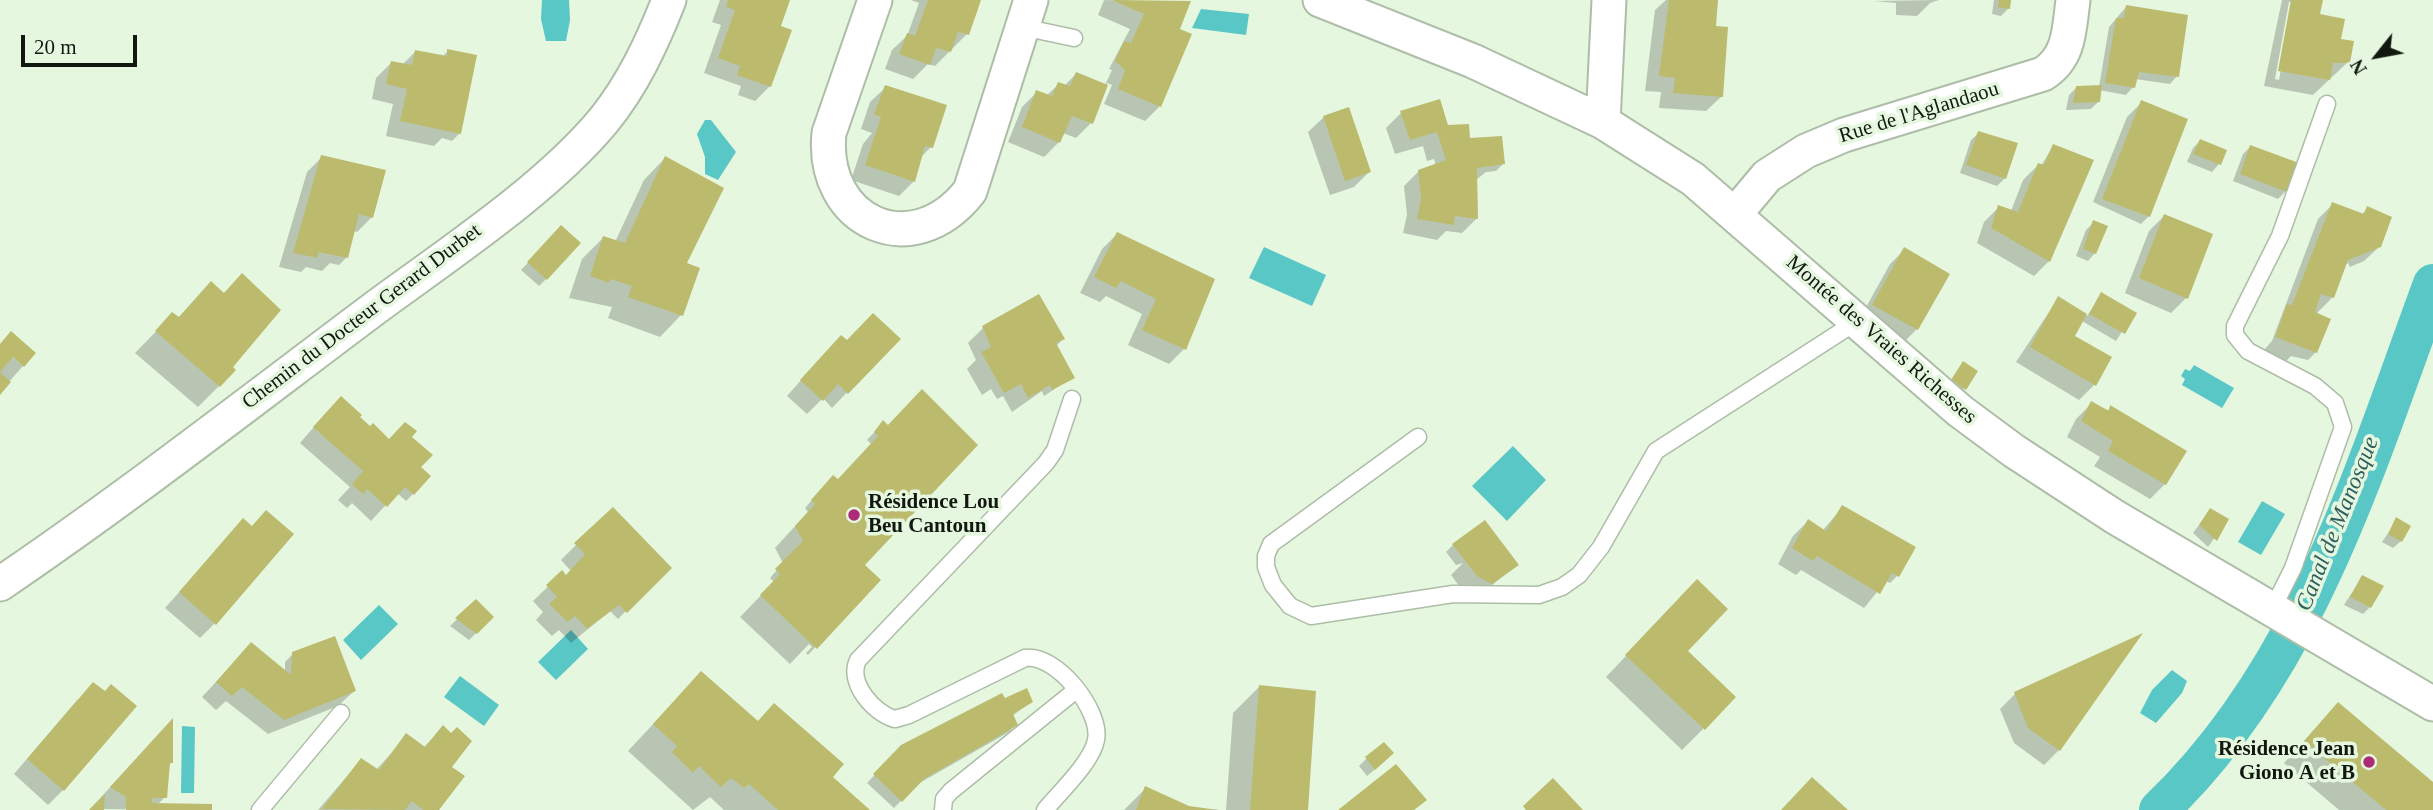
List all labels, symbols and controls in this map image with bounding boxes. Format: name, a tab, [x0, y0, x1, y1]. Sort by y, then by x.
scale bar	[24, 21, 140, 65]
north arrow	[2342, 21, 2412, 91]
text: 20 m	[34, 35, 77, 59]
text: N	[2346, 56, 2371, 78]
street label: Rue de l'Aglandaou	[1836, 77, 2002, 149]
street label: Chemin du Docteur Gerard Durbet	[238, 219, 486, 415]
street label: Montée des Vraies Richesses	[1781, 250, 1981, 430]
water label: Canal de Manosque	[2291, 433, 2385, 615]
place label: Résidence Lou Beu Cantoun	[868, 490, 999, 540]
marker: Résidence Lou Beu Cantoun	[846, 507, 862, 523]
place label: Résidence Jean Giono A et B	[2218, 737, 2355, 787]
marker: Résidence Jean Giono A et B	[2361, 754, 2377, 770]

